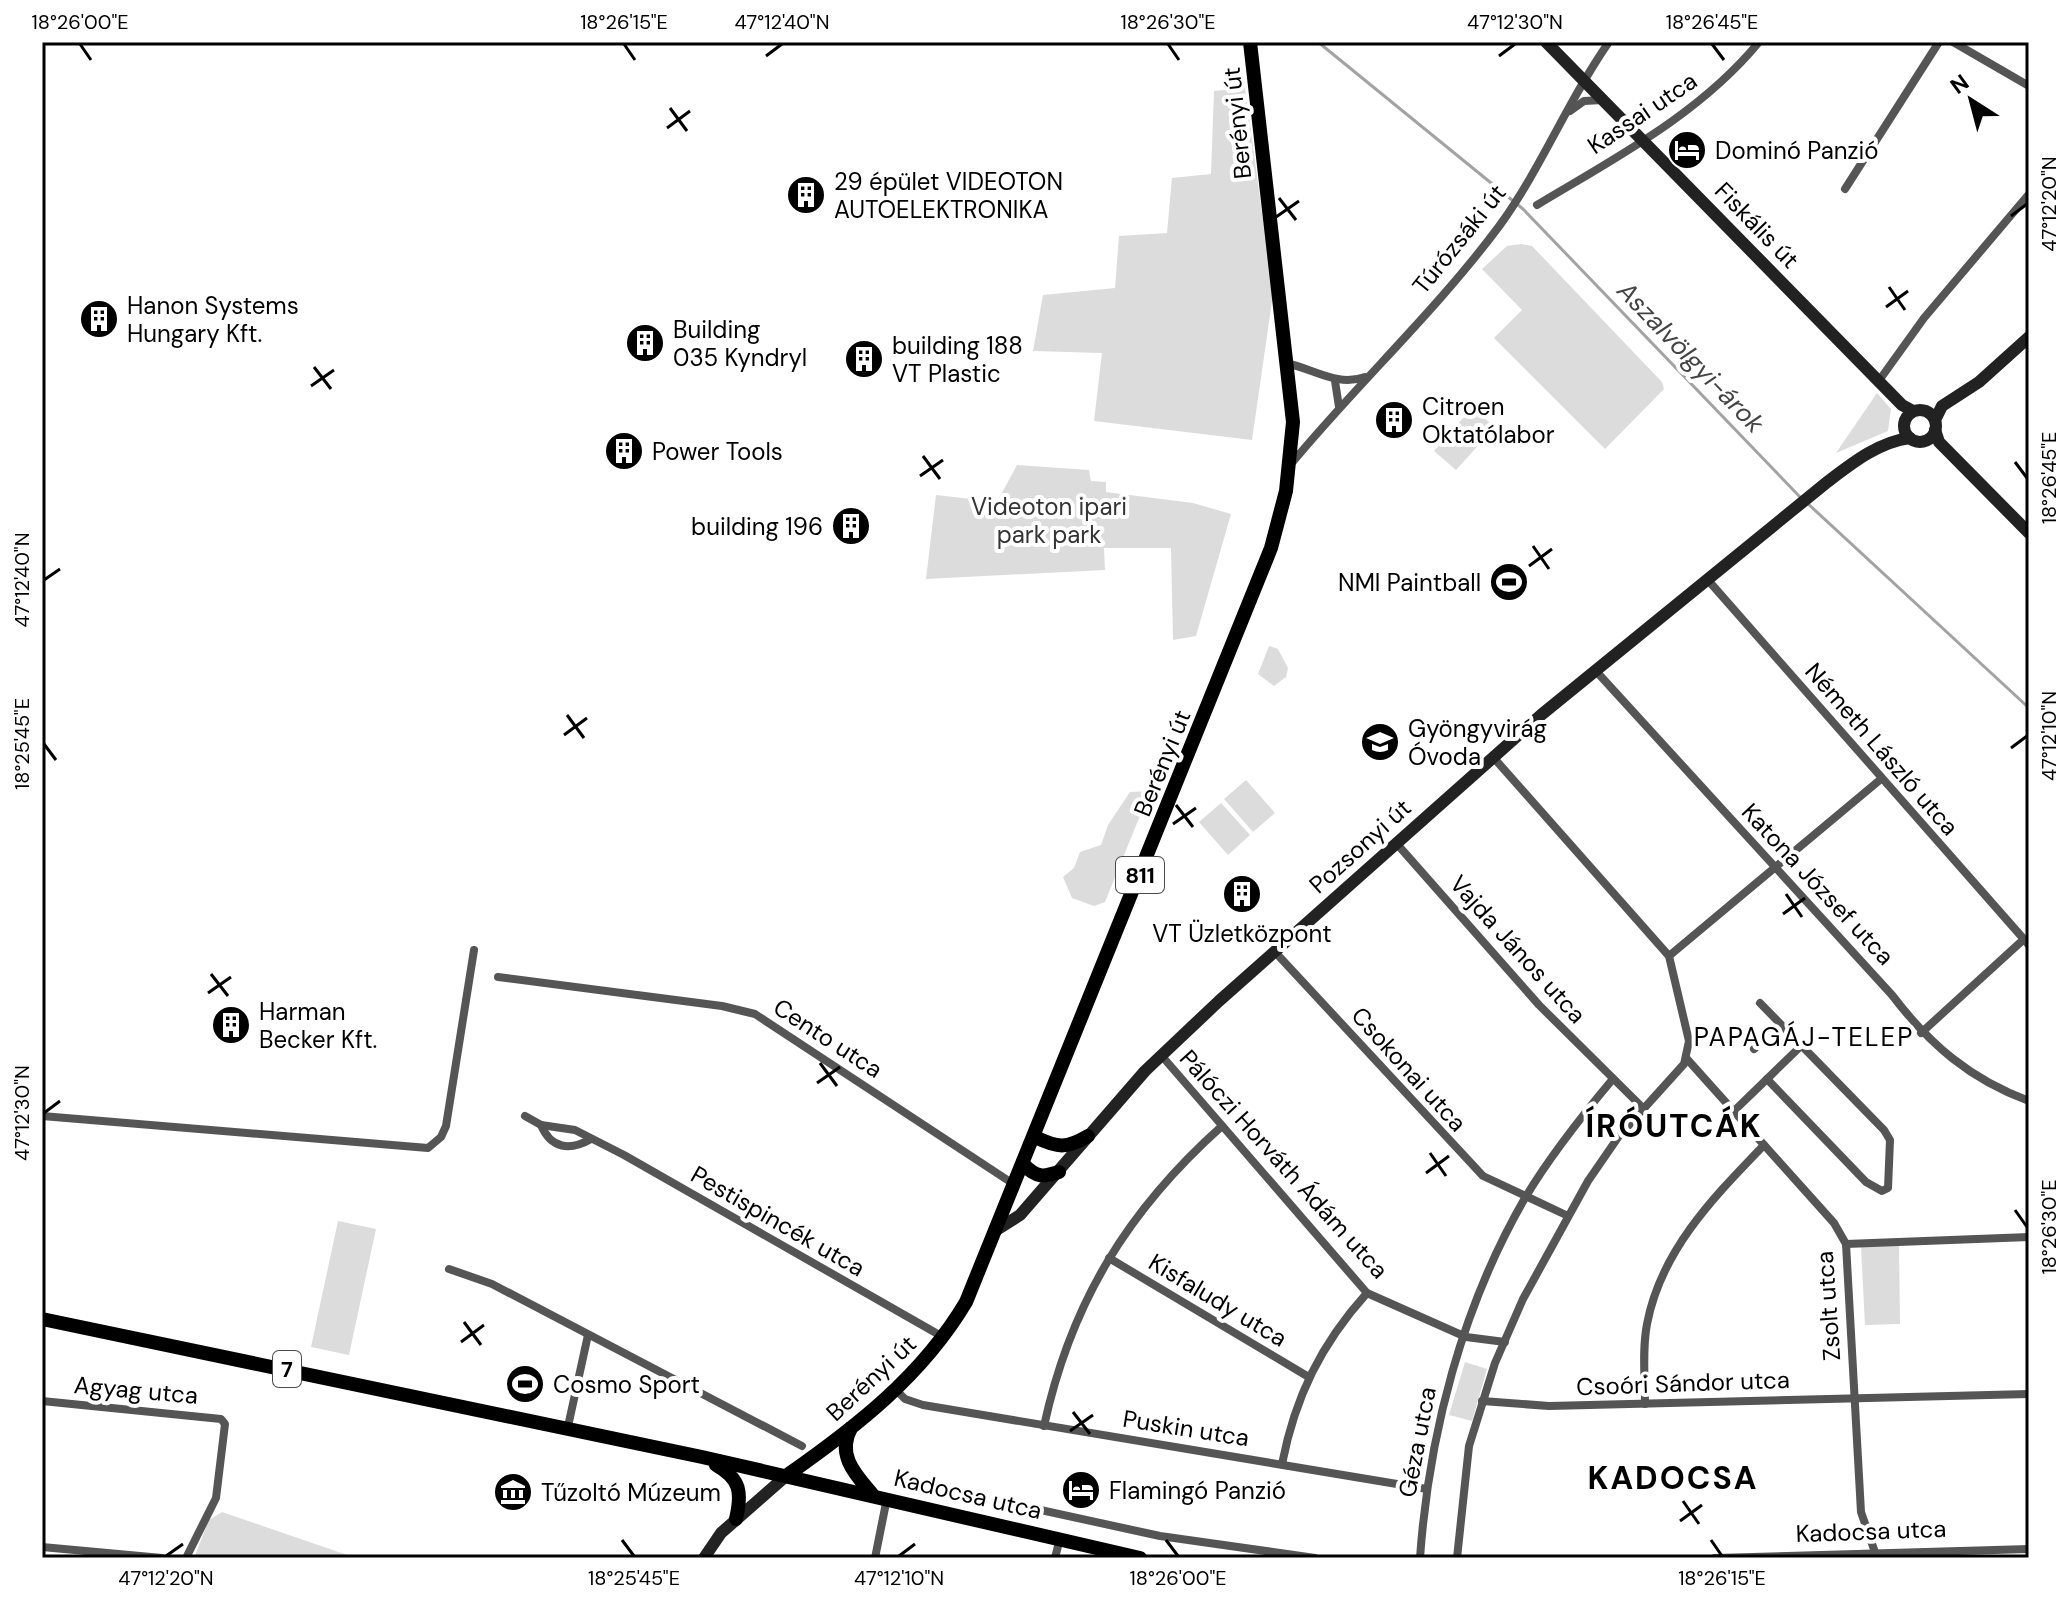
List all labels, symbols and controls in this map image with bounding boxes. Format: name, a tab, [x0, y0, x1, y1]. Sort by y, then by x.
text: 18°26'00"E	[32, 9, 129, 35]
text: 18°26'15"E	[580, 9, 668, 35]
text: 47°12'40"N	[734, 9, 830, 35]
text: 18°26'30"E	[1120, 9, 1216, 35]
text: 47°12'30"N	[1467, 9, 1563, 35]
text: 18°26'45"E	[1666, 9, 1758, 35]
north arrow	[1931, 60, 2011, 140]
street label: Kassai utca	[1581, 65, 1703, 161]
street label: Berényi út	[1216, 66, 1258, 180]
text: N	[1945, 68, 1975, 101]
hotel icon: Dominó Panzió	[1666, 129, 1708, 171]
place label: Dominó Panzió	[1715, 135, 1878, 166]
text: 47°12'20"N	[2036, 156, 2062, 252]
place label: 29 épület VIDEOTON AUTOELEKTRONIKA	[834, 166, 1063, 225]
building icon: 29 épület VIDEOTON AUTOELEKTRONIKA	[785, 174, 827, 216]
street label: Fiskális út	[1708, 175, 1806, 275]
street label: Túrózsáki út	[1405, 178, 1513, 300]
water label: Aszalvölgyi-árok	[1609, 273, 1773, 441]
place label: Hanon Systems Hungary Kft.	[127, 290, 299, 349]
building icon: Hanon Systems Hungary Kft.	[78, 298, 120, 340]
place label: Building 035 Kyndryl	[673, 314, 807, 373]
building icon: Building 035 Kyndryl	[624, 322, 666, 364]
place label: building 188 VT Plastic	[892, 330, 1023, 389]
building icon: building 188 VT Plastic	[843, 338, 885, 380]
place label: Citroen Oktatólabor	[1422, 391, 1555, 450]
building icon: Citroen Oktatólabor	[1373, 399, 1415, 441]
building icon: Power Tools	[603, 430, 645, 472]
text: 18°26'45"E	[2036, 432, 2062, 524]
place label: Power Tools	[652, 436, 783, 467]
park label: Videoton ipari park park	[971, 491, 1127, 550]
building icon: building 196	[830, 505, 872, 547]
place label: building 196	[691, 511, 823, 542]
text: 47°12'40"N	[9, 532, 35, 628]
sports icon: NMI Paintball	[1488, 561, 1530, 603]
place label: NMI Paintball	[1338, 567, 1481, 598]
street label: Németh László utca	[1799, 656, 1965, 842]
text: 47°12'10"N	[2036, 691, 2062, 781]
text: 18°25'45"E	[9, 698, 35, 790]
street label: Berényi út	[1127, 705, 1197, 821]
place label: Gyöngyvirág Óvoda	[1408, 713, 1547, 772]
school or university icon: Gyöngyvirág Óvoda	[1359, 721, 1401, 763]
street label: Pozsonyi út	[1303, 792, 1417, 900]
street label: Katona József utca	[1735, 797, 1901, 971]
road number: 811	[1116, 857, 1164, 893]
street label: Vajda János utca	[1443, 868, 1593, 1030]
building icon: VT Üzletközpont	[1221, 873, 1263, 915]
place label: VT Üzletközpont	[1152, 918, 1332, 949]
street label: Cento utca	[768, 991, 888, 1085]
place label: Harman Becker Kft.	[259, 996, 377, 1055]
street label: Csokonai utca	[1345, 1000, 1473, 1138]
building icon: Harman Becker Kft.	[210, 1004, 252, 1046]
district label: PAPAGÁJ-TELEP	[1694, 1020, 1914, 1054]
street label: Pálóczi Horváth Ádám utca	[1173, 1043, 1395, 1285]
text: 47°12'30"N	[9, 1065, 35, 1161]
district label: ÍRÓUTCÁK	[1585, 1105, 1763, 1147]
street label: Pestispincék utca	[686, 1159, 870, 1283]
text: 18°26'30"E	[2036, 1179, 2062, 1275]
street label: Kisfaludy utca	[1143, 1247, 1293, 1353]
street label: Zsolt utca	[1809, 1250, 1847, 1362]
street label: Berényi út	[819, 1328, 923, 1428]
road number: 7	[273, 1351, 301, 1387]
sports icon: Cosmo Sport	[504, 1363, 546, 1405]
street label: Csoóri Sándor utca	[1576, 1364, 1790, 1402]
street label: Agyag utca	[73, 1369, 199, 1411]
place label: Cosmo Sport	[553, 1369, 700, 1400]
street label: Géza utca	[1391, 1384, 1443, 1500]
street label: Puskin utca	[1121, 1403, 1251, 1453]
district label: KADOCSA	[1588, 1457, 1758, 1499]
street label: Kadocsa utca	[891, 1462, 1045, 1526]
hotel icon: Flamingó Panzió	[1060, 1469, 1102, 1511]
museum icon: Tűzoltó Múzeum	[492, 1471, 534, 1513]
place label: Flamingó Panzió	[1109, 1475, 1286, 1506]
place label: Tűzoltó Múzeum	[541, 1477, 721, 1508]
street label: Kadocsa utca	[1795, 1513, 1947, 1549]
text: 47°12'20"N	[118, 1565, 214, 1591]
text: 18°25'45"E	[588, 1565, 680, 1591]
text: 47°12'10"N	[854, 1565, 944, 1591]
text: 18°26'00"E	[1130, 1565, 1227, 1591]
text: 18°26'15"E	[1678, 1565, 1766, 1591]

